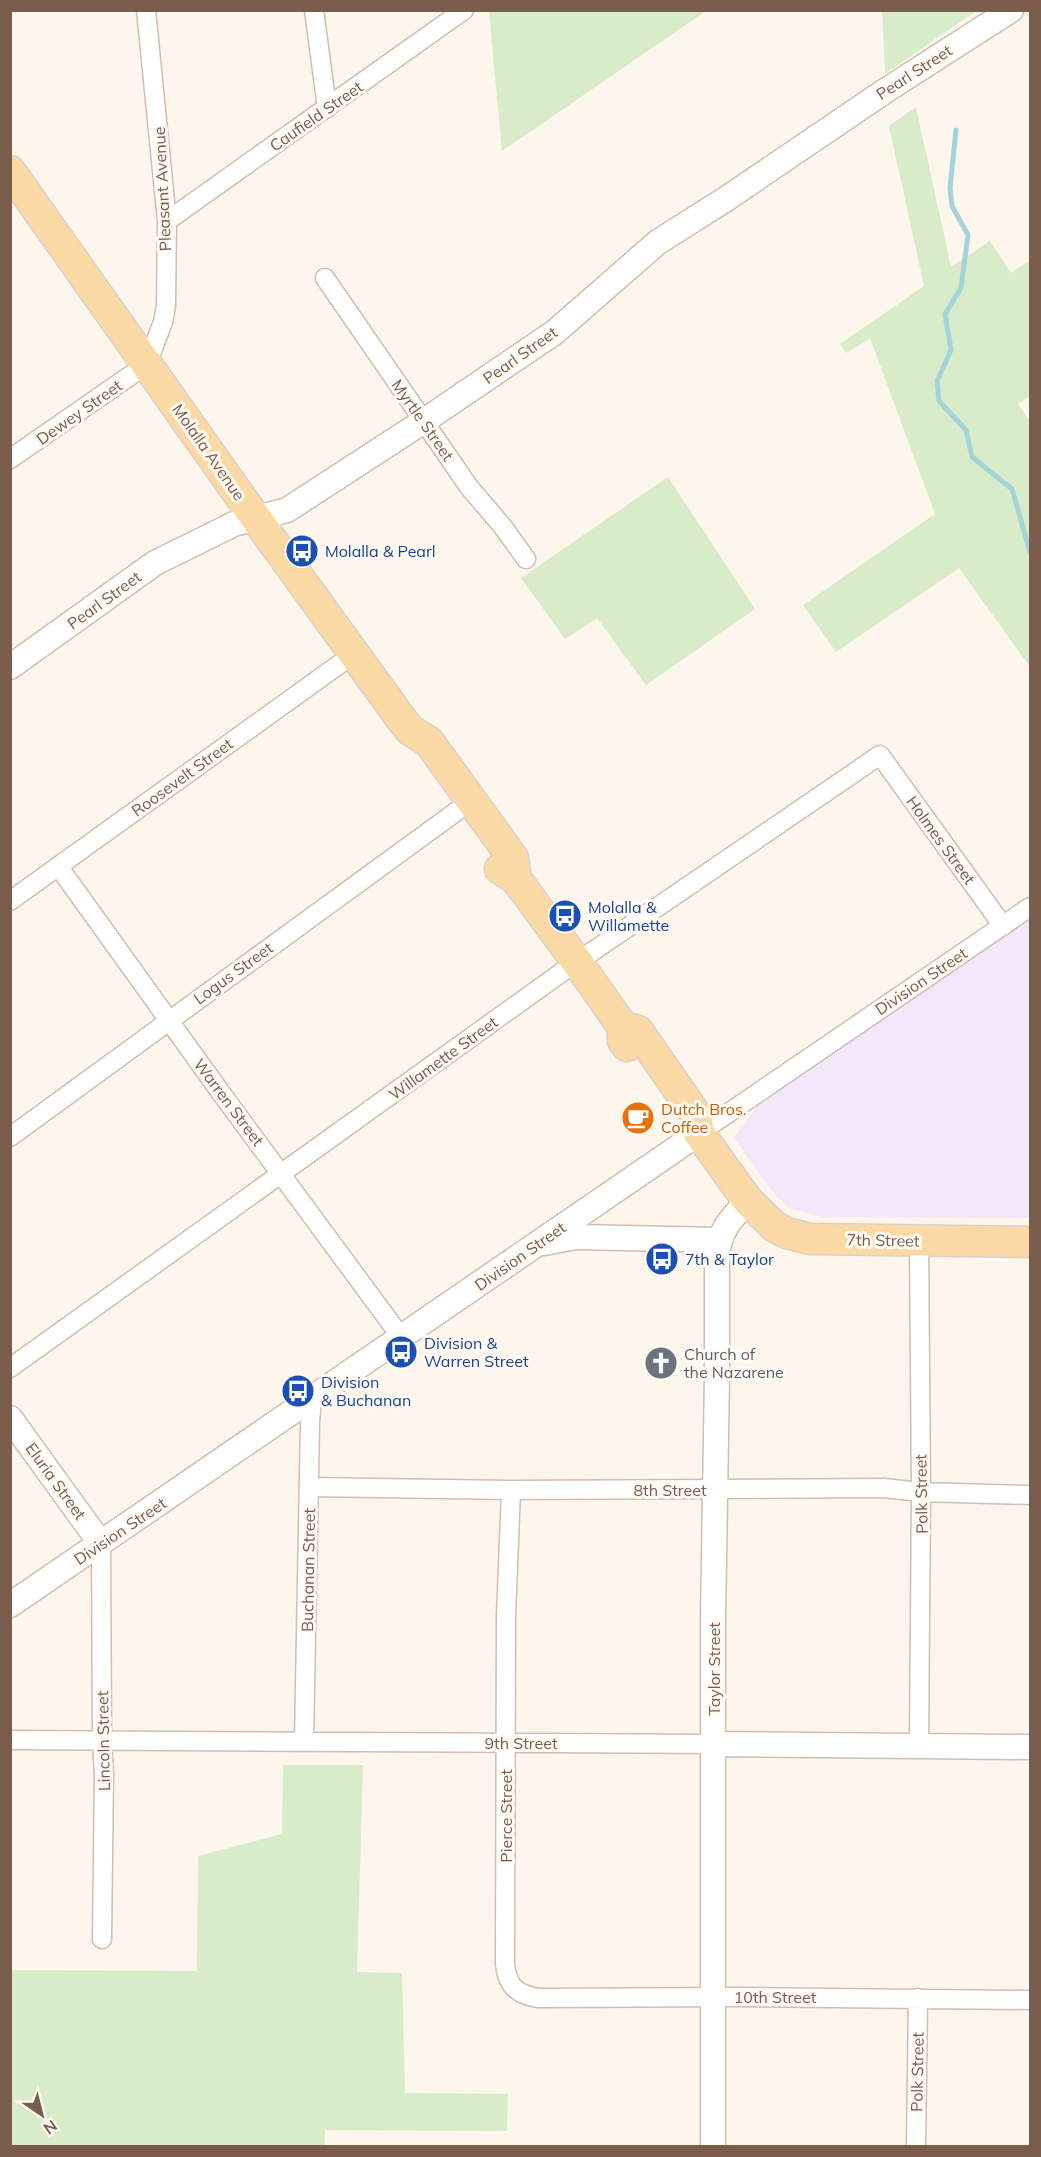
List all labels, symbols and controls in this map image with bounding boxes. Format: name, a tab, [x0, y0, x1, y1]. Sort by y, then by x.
street label: Pearl Street	[872, 40, 956, 104]
street label: Caufield Street	[266, 76, 367, 156]
street label: Pleasant Avenue	[149, 126, 175, 252]
street label: Pearl Street	[479, 322, 561, 388]
street label: Dewey Street	[32, 375, 126, 449]
street label: Myrtle Street	[388, 375, 459, 465]
street label: Molalla Avenue	[168, 400, 250, 504]
bus stop icon: Molalla & Pearl	[284, 533, 320, 569]
place label: Molalla & Pearl	[325, 541, 436, 561]
street label: Pearl Street	[63, 566, 145, 633]
street label: Roosevelt Street	[127, 733, 237, 821]
street label: Holmes Street	[902, 792, 980, 888]
place label: Molalla & Willamette	[588, 897, 669, 935]
bus stop icon: Molalla & Willamette	[547, 898, 583, 934]
street label: Logus Street	[189, 937, 277, 1008]
street label: Division Street	[871, 943, 971, 1019]
street label: Willamette Street	[385, 1012, 502, 1104]
street label: Warren Street	[190, 1054, 269, 1150]
place label: Dutch Bros. Coffee	[661, 1099, 746, 1137]
cafe icon: Dutch Bros. Coffee	[620, 1100, 656, 1136]
street label: Division Street	[471, 1217, 570, 1295]
street label: 7th Street	[846, 1229, 920, 1251]
bus stop icon: 7th & Taylor	[644, 1241, 680, 1277]
place label: 7th & Taylor	[685, 1249, 774, 1269]
place label: Division & Warren Street	[424, 1333, 529, 1371]
bus stop icon: Division & Warren Street	[383, 1334, 419, 1370]
place label: Church of the Nazarene	[684, 1344, 784, 1382]
church icon: Church of the Nazarene	[643, 1345, 679, 1381]
place label: Division & Buchanan	[321, 1372, 411, 1410]
bus stop icon: Division & Buchanan	[280, 1373, 316, 1409]
street label: Eluria Street	[21, 1439, 91, 1524]
street label: Polk Street	[910, 1454, 932, 1534]
street label: 8th Street	[634, 1480, 707, 1500]
street label: Division Street	[70, 1493, 170, 1569]
street label: Buchanan Street	[297, 1508, 319, 1632]
street label: Taylor Street	[704, 1622, 724, 1716]
street label: Lincoln Street	[92, 1690, 114, 1791]
street label: 9th Street	[485, 1733, 558, 1753]
street label: Pierce Street	[496, 1769, 516, 1863]
street label: 10th Street	[734, 1987, 817, 2007]
street label: Polk Street	[906, 2032, 928, 2112]
north arrow	[12, 2085, 72, 2145]
text: N	[40, 2116, 61, 2139]

